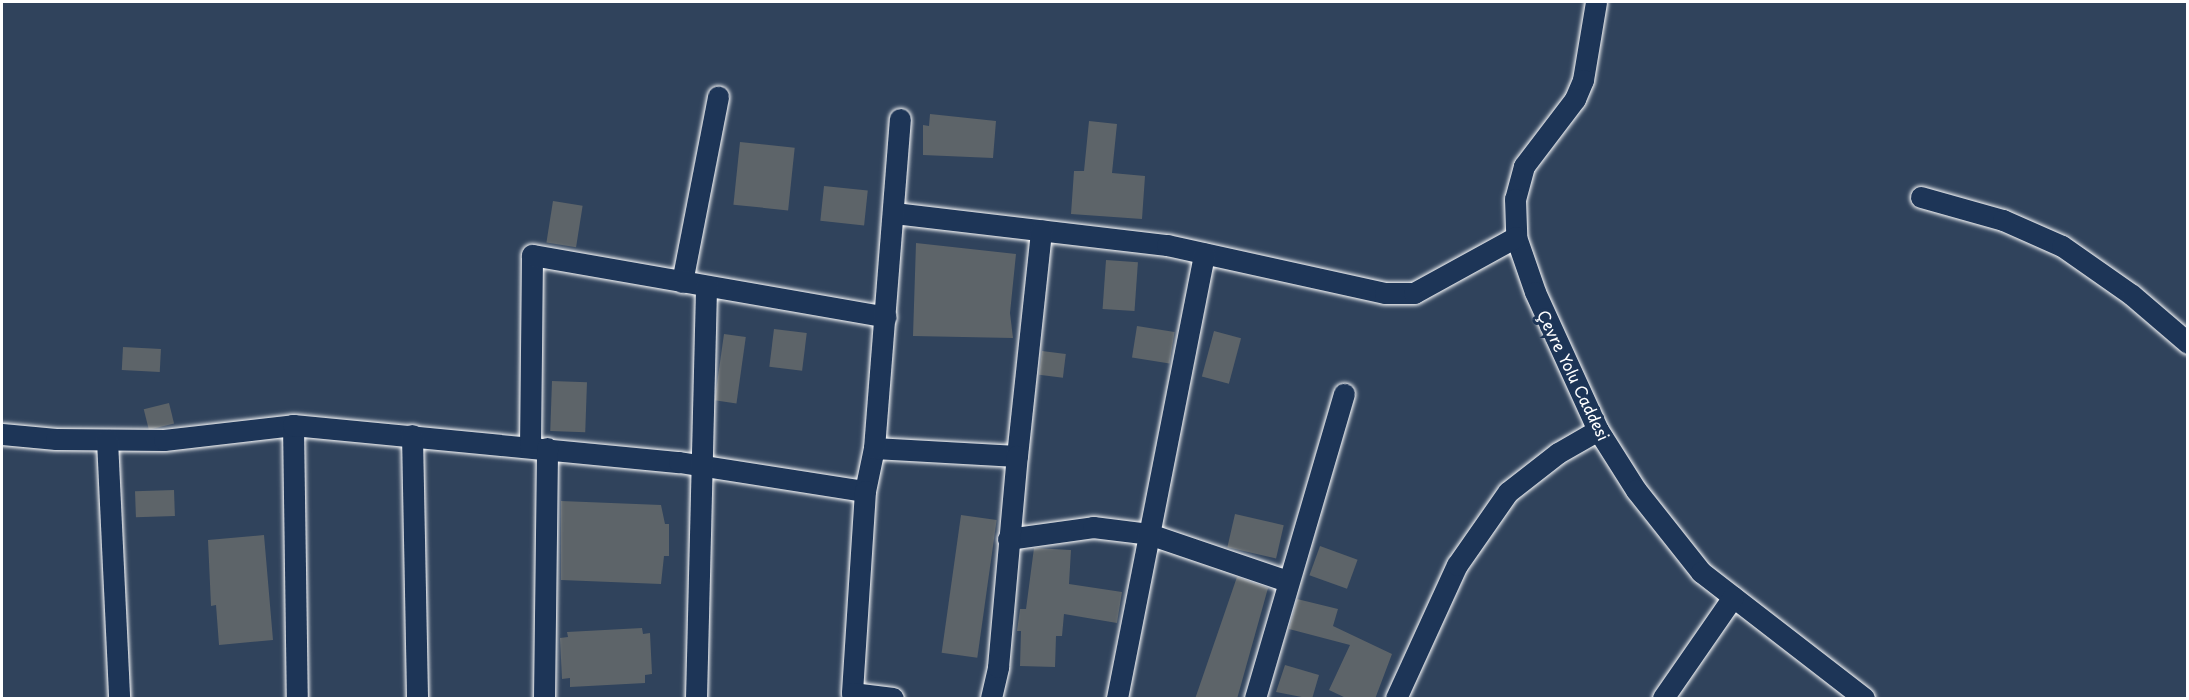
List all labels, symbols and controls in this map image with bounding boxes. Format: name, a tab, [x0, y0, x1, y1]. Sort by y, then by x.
street label: Çevre Yolu Caddesi	[1534, 306, 1614, 444]

